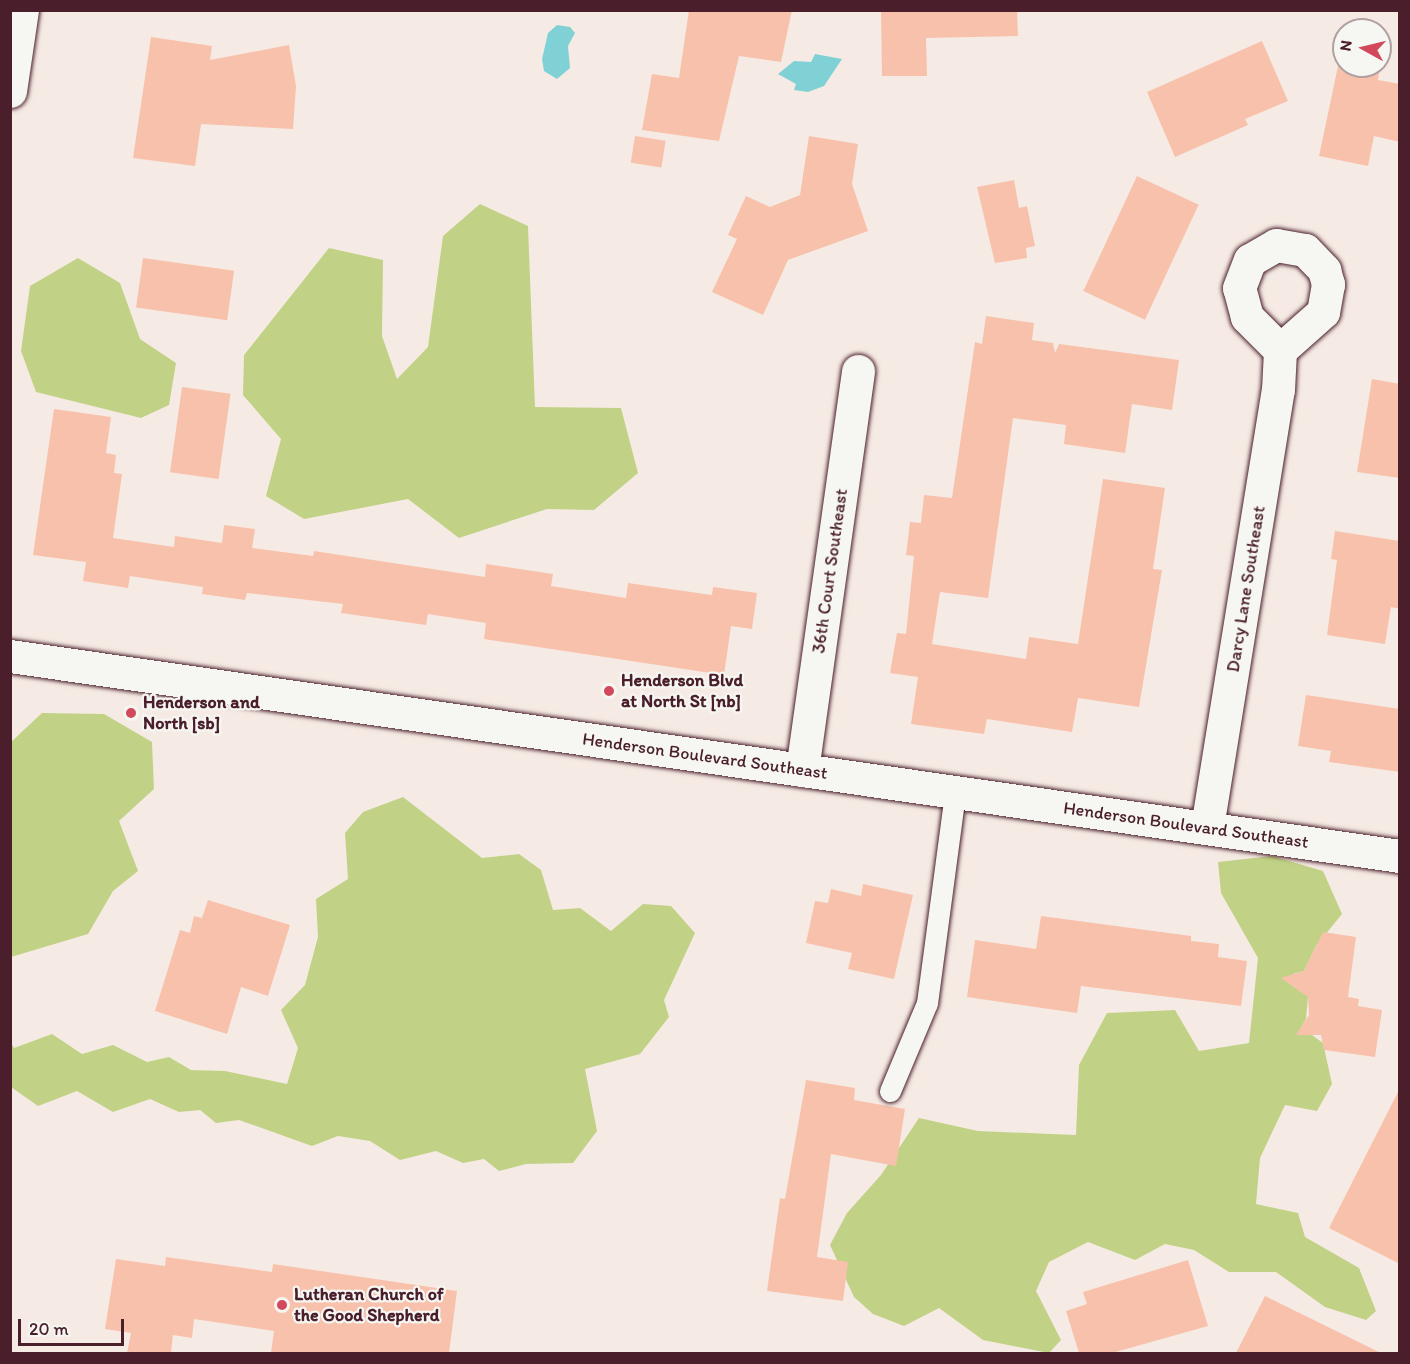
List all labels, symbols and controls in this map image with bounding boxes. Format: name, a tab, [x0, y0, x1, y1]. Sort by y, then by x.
north arrow	[1332, 18, 1392, 78]
text: N	[1336, 39, 1356, 52]
street label: 36th Court Southeast	[808, 487, 852, 655]
street label: Darcy Lane Southeast	[1222, 504, 1270, 674]
place label: Henderson Blvd at North St [nb]	[621, 670, 743, 712]
marker: Henderson Blvd at North St [nb]	[602, 684, 616, 698]
place label: Henderson and North [sb]	[143, 692, 260, 734]
marker: Henderson and North [sb]	[124, 706, 138, 720]
street label: Henderson Boulevard Southeast	[580, 728, 830, 784]
street label: Henderson Boulevard Southeast	[1061, 797, 1311, 853]
place label: Lutheran Church of the Good Shepherd	[294, 1284, 444, 1326]
marker: Lutheran Church of the Good Shepherd	[275, 1298, 289, 1312]
scale bar	[21, 1307, 128, 1345]
text: 20 m	[29, 1318, 69, 1340]

